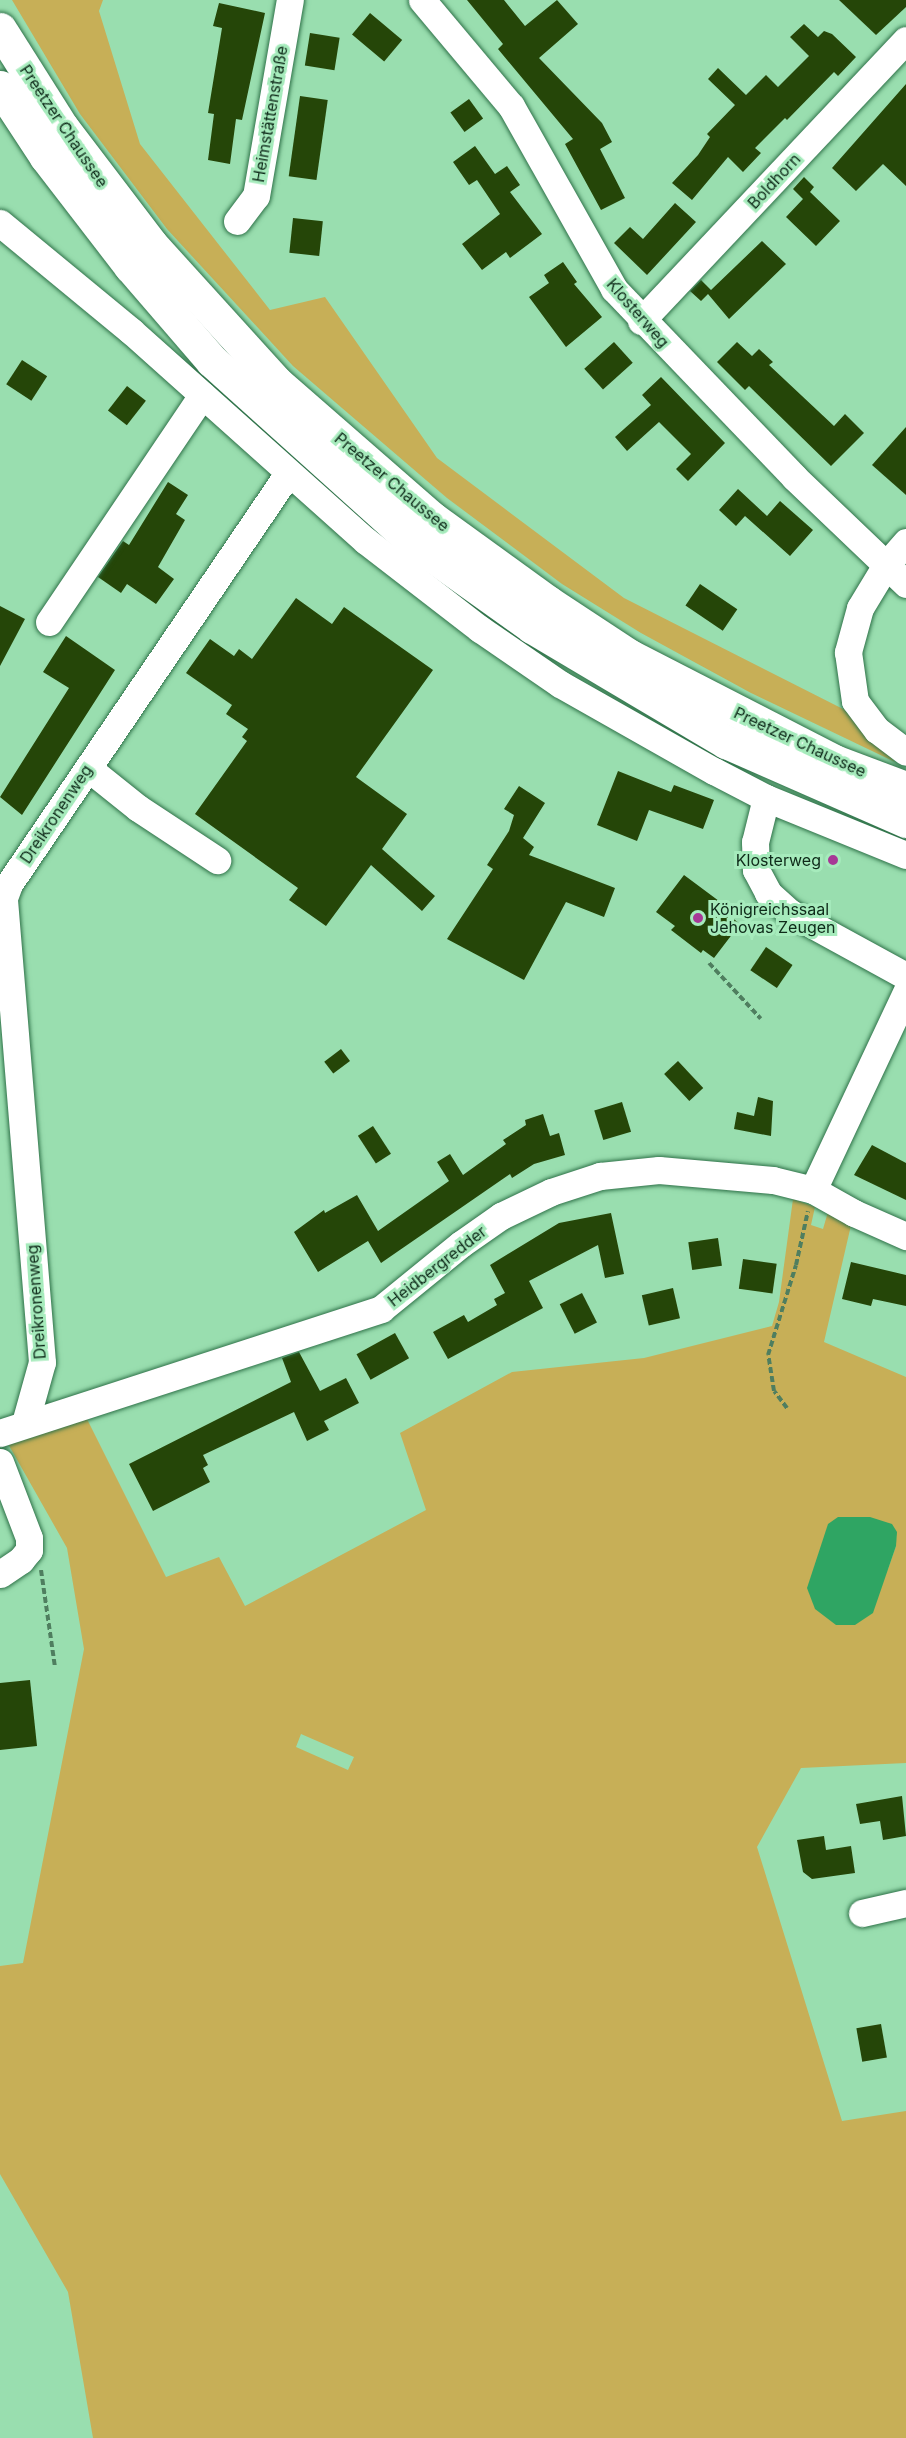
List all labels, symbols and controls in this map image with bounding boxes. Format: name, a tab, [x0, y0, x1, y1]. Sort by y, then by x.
street label: Heimstättenstraße	[249, 44, 291, 184]
street label: Preetzer Chaussee	[16, 61, 112, 191]
street label: Boldhorn	[744, 149, 804, 213]
street label: Klosterweg	[603, 275, 673, 351]
street label: Preetzer Chaussee	[331, 429, 453, 535]
street label: Preetzer Chaussee	[731, 703, 869, 781]
street label: Dreikronenweg	[16, 761, 96, 867]
place label: Klosterweg	[736, 850, 821, 870]
marker: Klosterweg	[826, 853, 840, 867]
place label: Königreichssaal Jehovas Zeugen	[710, 899, 835, 937]
marker: Königreichssaal Jehovas Zeugen	[691, 911, 705, 925]
street label: Heidbergredder	[384, 1222, 490, 1310]
street label: Dreikronenweg	[22, 1244, 50, 1360]

